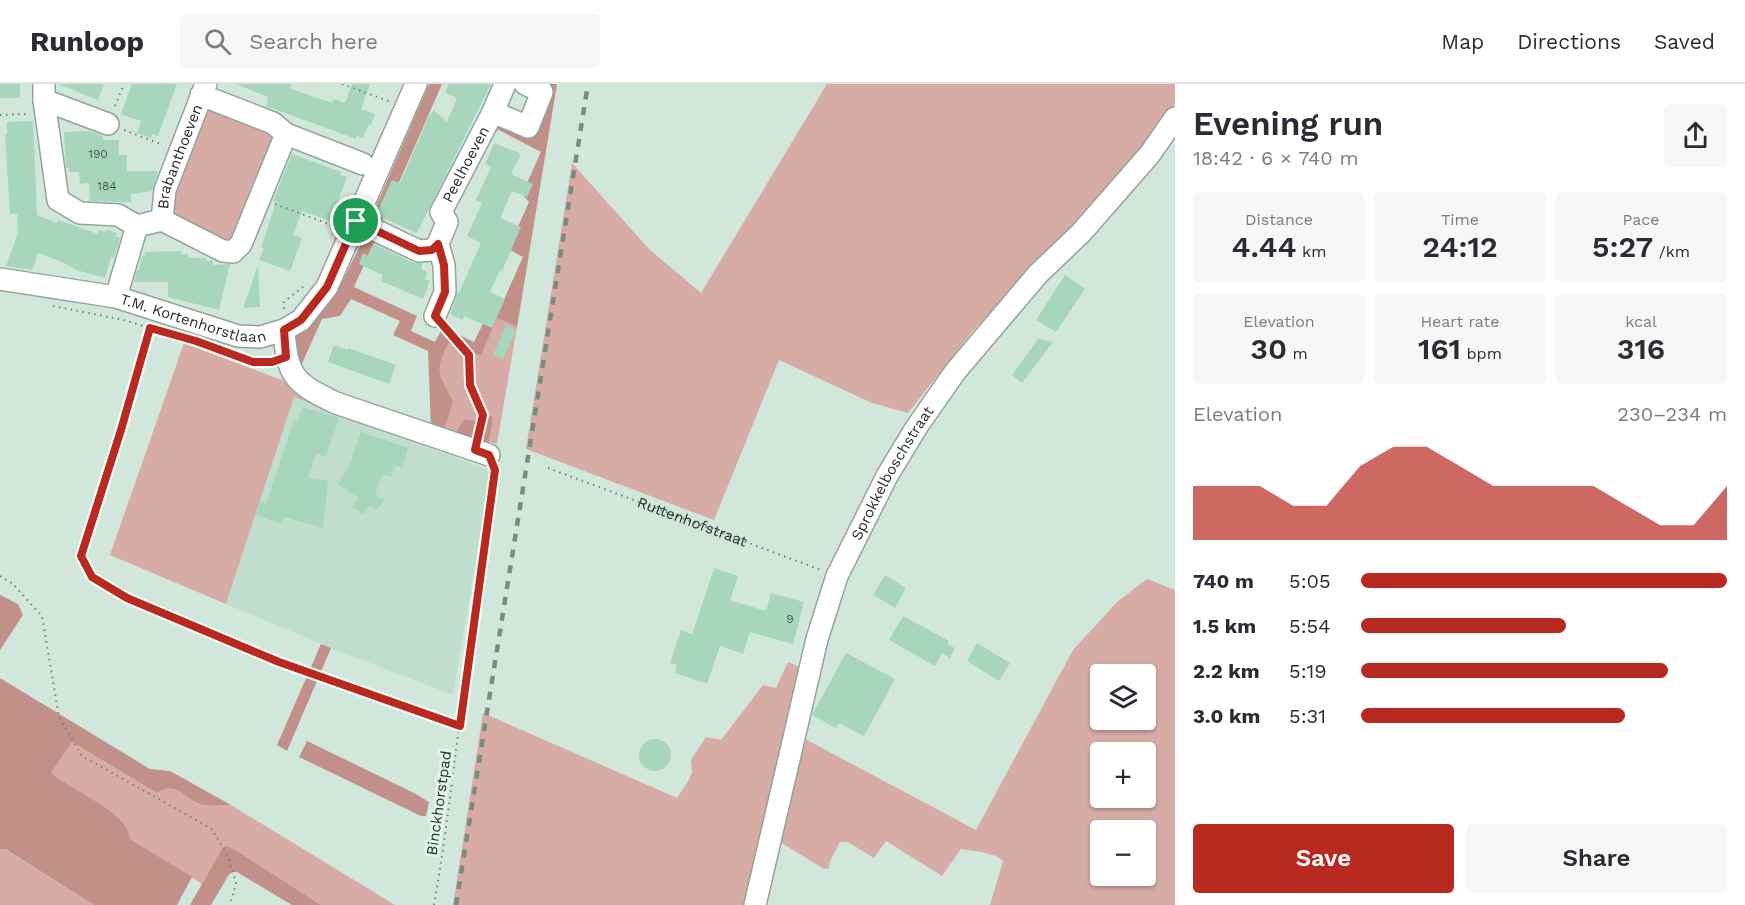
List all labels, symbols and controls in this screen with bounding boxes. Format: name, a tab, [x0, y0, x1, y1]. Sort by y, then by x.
search box	[180, 14, 600, 68]
text: Runloop	[30, 25, 144, 58]
icon: search	[201, 25, 234, 58]
text: Search here	[249, 29, 378, 54]
text: Map	[1441, 29, 1484, 54]
text: Directions	[1517, 29, 1621, 54]
text: Saved	[1654, 29, 1715, 54]
street label: Brabanthoeven	[154, 102, 206, 210]
text: Evening run	[1193, 104, 1383, 143]
button: share	[1664, 104, 1727, 167]
street label: Peelhoeven	[439, 123, 493, 206]
text: 18:42 · 6 × 740 m	[1193, 146, 1359, 170]
house number: 190	[88, 147, 108, 161]
house number: 184	[97, 179, 117, 193]
pin	[330, 195, 381, 246]
icon: arrive	[339, 204, 372, 237]
text: Distance	[1245, 210, 1313, 229]
text: Time	[1441, 210, 1479, 229]
text: Pace	[1622, 210, 1660, 229]
text: 4.44	[1232, 229, 1297, 264]
text: 24:12	[1422, 229, 1498, 264]
text: 5:27	[1592, 229, 1653, 264]
text: km	[1297, 242, 1326, 261]
text: /km	[1653, 242, 1690, 261]
street label: T.M. Kortenhorstlaan	[118, 290, 268, 347]
text: Elevation	[1243, 312, 1315, 331]
text: Heart rate	[1420, 312, 1500, 331]
text: kcal	[1625, 312, 1657, 331]
text: 30	[1250, 331, 1287, 366]
text: 161	[1418, 331, 1461, 366]
text: 316	[1617, 331, 1665, 366]
text: m	[1287, 344, 1308, 363]
text: bpm	[1461, 344, 1502, 363]
street label: Sprokkelboschstraat	[847, 402, 938, 543]
text: Elevation	[1193, 402, 1282, 426]
text: 230–234 m	[1617, 402, 1727, 426]
street label: Ruttenhofstraat	[635, 493, 750, 551]
text: 740 m	[1193, 569, 1254, 593]
text: 5:05	[1289, 569, 1331, 593]
house number: 9	[786, 612, 794, 626]
text: 1.5 km	[1193, 614, 1256, 638]
text: 5:54	[1289, 614, 1330, 638]
text: 2.2 km	[1193, 659, 1260, 683]
text: 5:19	[1289, 659, 1327, 683]
map controls	[1090, 664, 1156, 886]
button: layers	[1090, 664, 1156, 730]
text: 3.0 km	[1193, 704, 1260, 728]
text: 5:31	[1289, 704, 1326, 728]
button: +	[1090, 742, 1156, 808]
street label: Binckhorstpad	[423, 749, 455, 857]
button: −	[1090, 820, 1156, 886]
button: Save	[1193, 824, 1454, 893]
button: Share	[1466, 824, 1727, 893]

